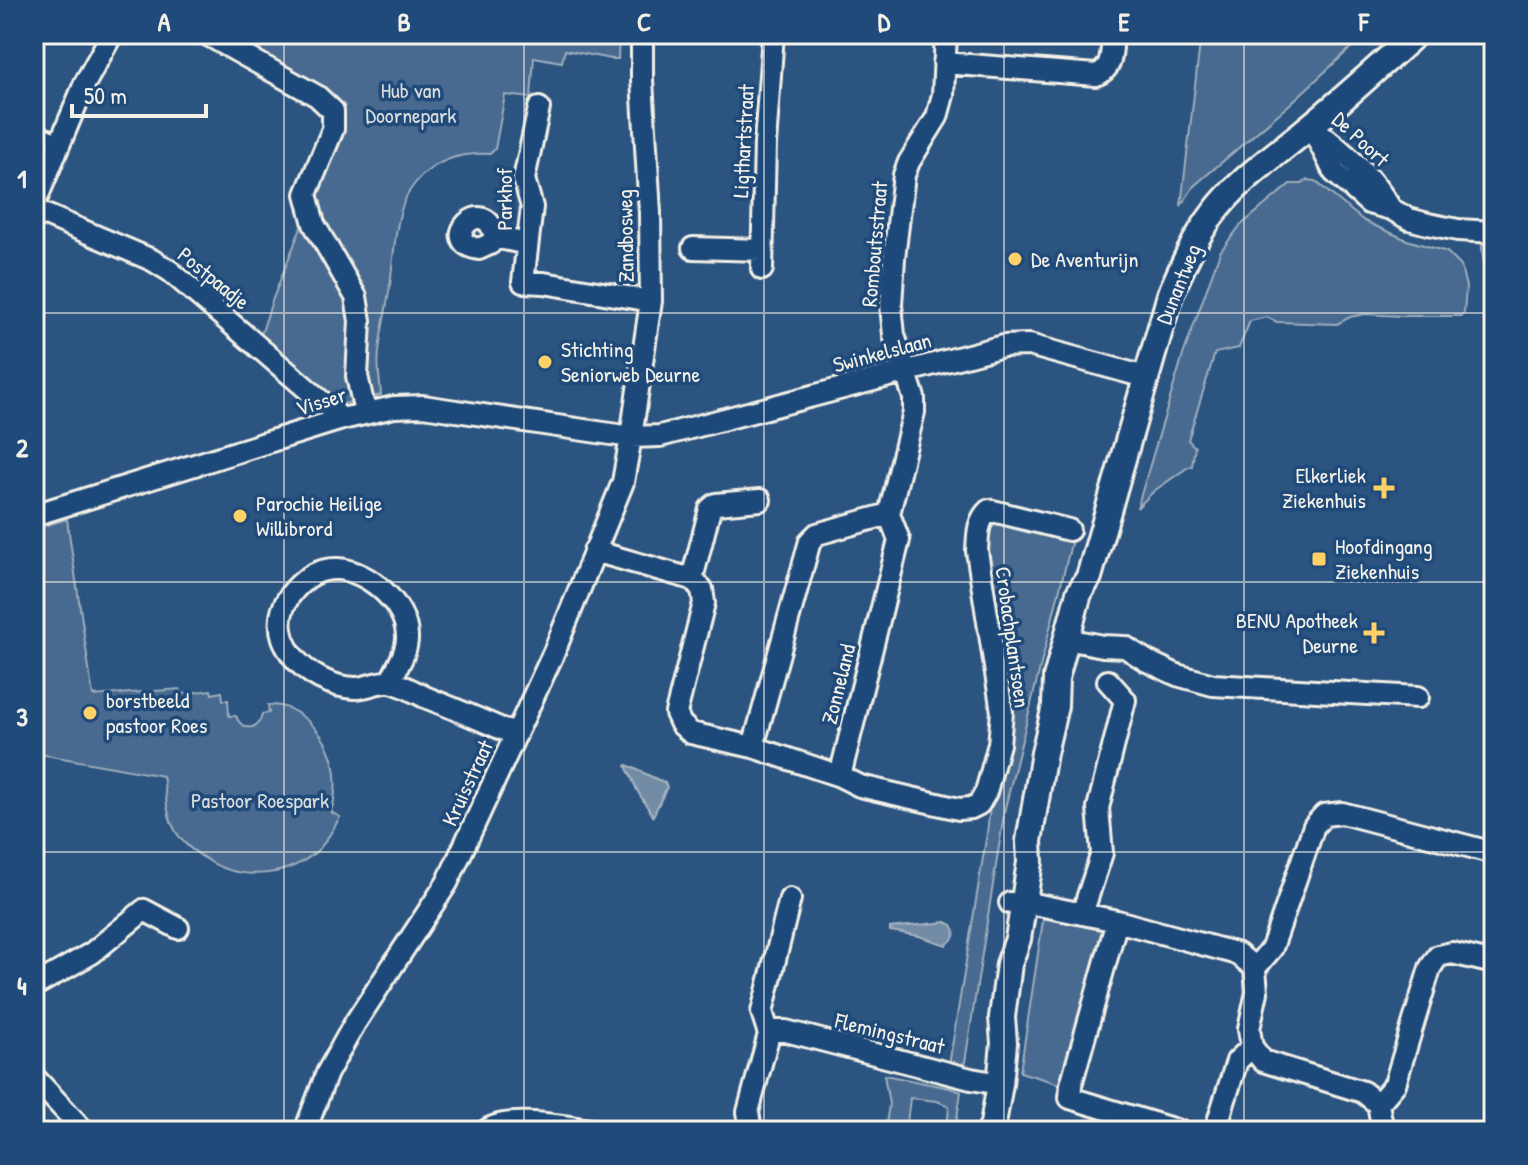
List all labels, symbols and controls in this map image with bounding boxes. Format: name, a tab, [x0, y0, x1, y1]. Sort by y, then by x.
text: A	[158, 4, 171, 39]
text: B	[397, 4, 411, 39]
text: C	[637, 4, 651, 39]
text: D	[878, 4, 891, 39]
text: E	[1118, 4, 1130, 39]
text: F	[1358, 4, 1370, 39]
scale bar	[72, 68, 206, 118]
park label: Hub van Doornepark	[366, 75, 457, 130]
text: 50 m	[84, 79, 127, 111]
street label: Ligthartstraat	[725, 83, 761, 199]
street label: De Poort	[1326, 105, 1397, 174]
text: 1	[17, 161, 27, 196]
street label: Parkhof	[489, 167, 519, 230]
street label: Romboutsstraat	[854, 180, 894, 308]
street label: Zandbosweg	[609, 189, 641, 283]
street label: Dunantweg	[1148, 239, 1208, 329]
street label: Postpaadje	[172, 240, 257, 316]
place label: De Aventurijn	[1031, 244, 1138, 274]
marker: De Aventurijn	[1006, 250, 1024, 268]
street label: Swinkelslaan	[830, 325, 934, 379]
place label: Stichting Seniorweb Deurne	[561, 334, 701, 389]
marker: Stichting Seniorweb Deurne	[536, 353, 554, 371]
street label: Visser	[292, 379, 350, 423]
text: 2	[16, 430, 29, 465]
place label: Elkerliek Ziekenhuis	[1282, 460, 1366, 515]
marker: Elkerliek Ziekenhuis	[1373, 477, 1395, 499]
place label: Parochie Heilige Willibrord	[256, 488, 383, 543]
marker: Parochie Heilige Willibrord	[231, 507, 249, 525]
place label: Hoofdingang Ziekenhuis	[1335, 531, 1433, 586]
marker: Hoofdingang Ziekenhuis	[1310, 550, 1328, 568]
street label: Crobachplantsoen	[988, 564, 1038, 710]
place label: BENU Apotheek Deurne	[1236, 605, 1358, 660]
marker: BENU Apotheek Deurne	[1365, 624, 1383, 642]
street label: Zonneland	[814, 640, 863, 727]
place label: borstbeeld pastoor Roes	[106, 685, 207, 740]
text: 3	[16, 699, 28, 734]
marker: borstbeeld pastoor Roes	[81, 704, 99, 722]
street label: Kruisstraat	[434, 735, 500, 831]
park label: Pastoor Roespark	[191, 785, 329, 815]
text: 4	[17, 968, 27, 1003]
street label: Flemingstraat	[831, 1005, 948, 1061]

